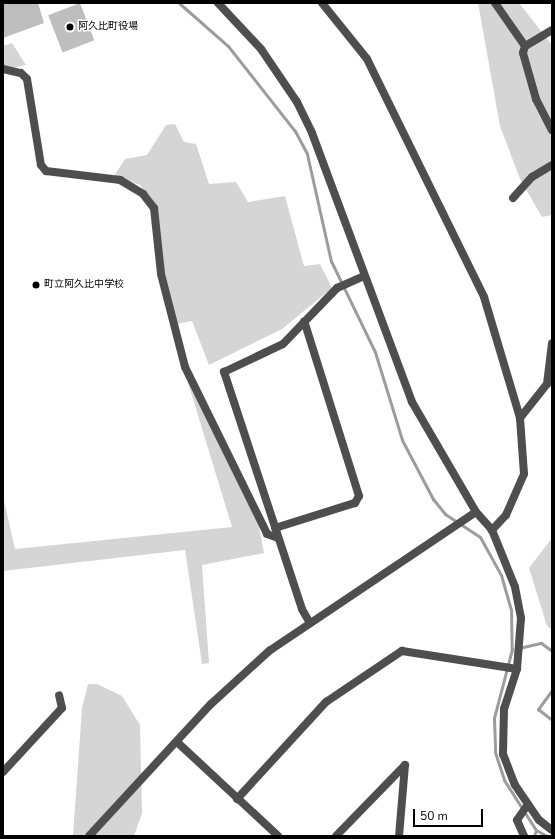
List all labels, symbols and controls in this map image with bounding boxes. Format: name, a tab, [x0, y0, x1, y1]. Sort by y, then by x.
place label: 阿久比町役場	[78, 21, 138, 33]
marker: 阿久比町役場	[65, 22, 75, 32]
place label: 町立阿久比中学校	[44, 279, 124, 291]
marker: 町立阿久比中学校	[31, 280, 41, 290]
scale bar	[415, 801, 485, 827]
text: 50 m	[420, 808, 448, 824]

